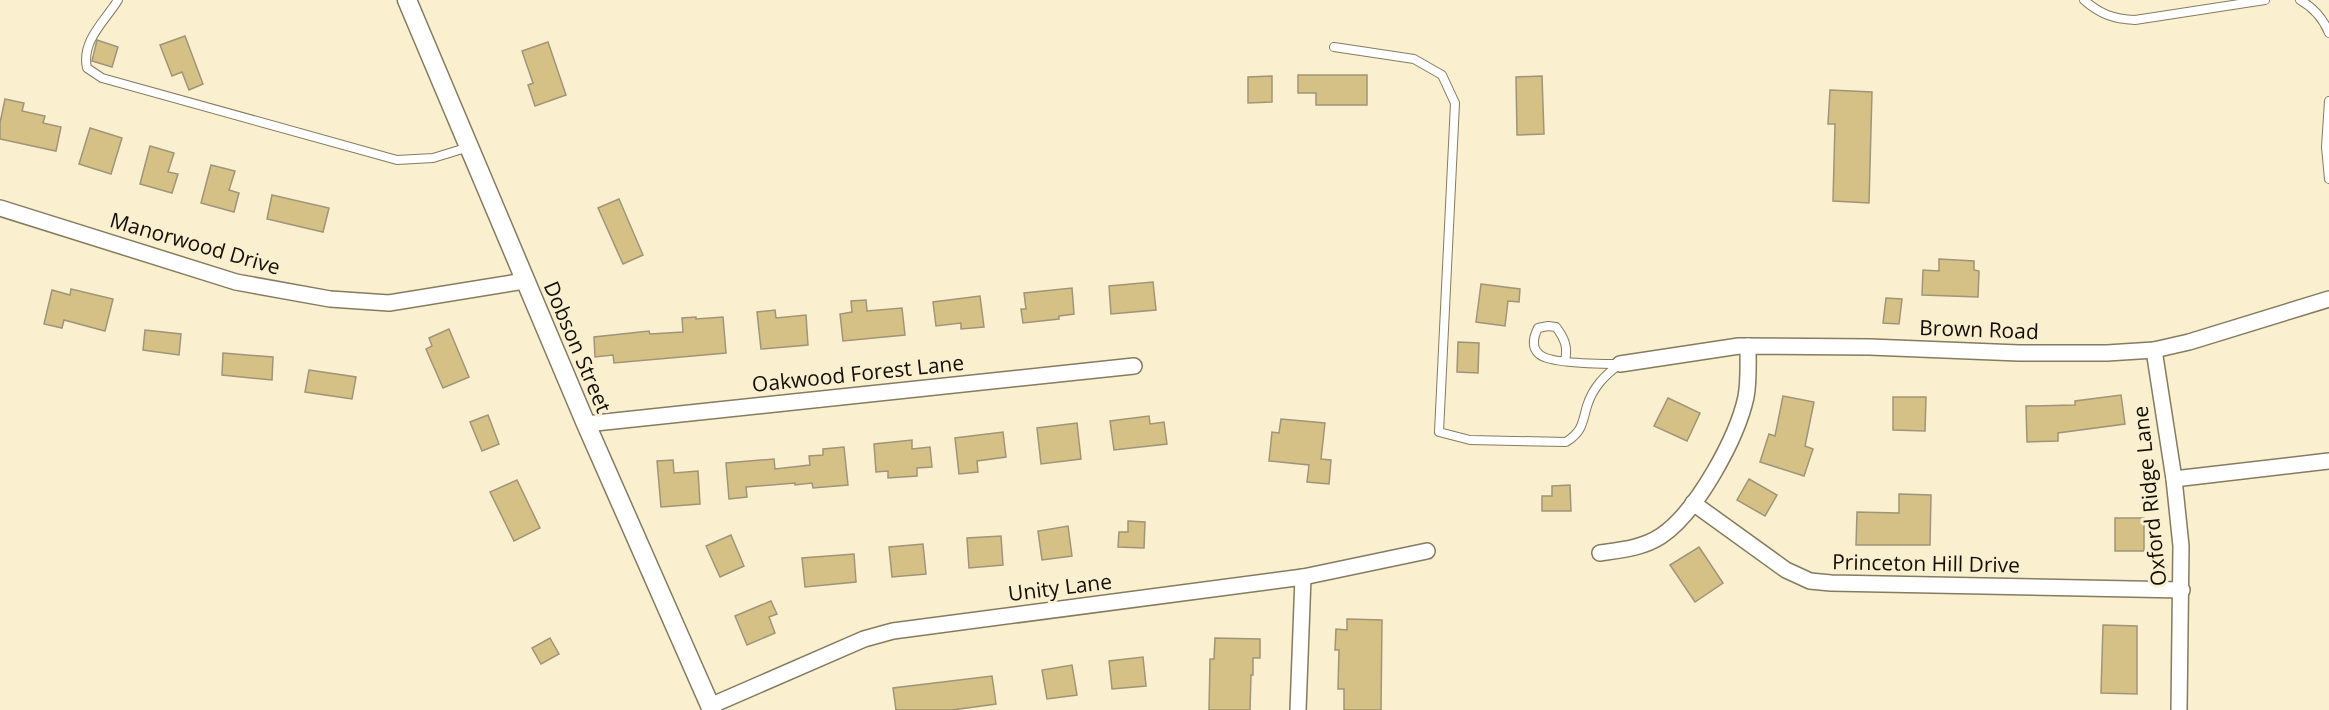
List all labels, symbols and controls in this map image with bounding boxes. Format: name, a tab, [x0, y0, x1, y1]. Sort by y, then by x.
street label: Manorwood Drive	[107, 205, 284, 281]
street label: Dobson Street	[538, 277, 618, 417]
street label: Brown Road	[1919, 313, 2039, 345]
street label: Oakwood Forest Lane	[751, 348, 965, 398]
street label: Oxford Ridge Lane	[2126, 405, 2172, 588]
street label: Princeton Hill Drive	[1832, 547, 2020, 579]
street label: Unity Lane	[1006, 567, 1113, 607]

